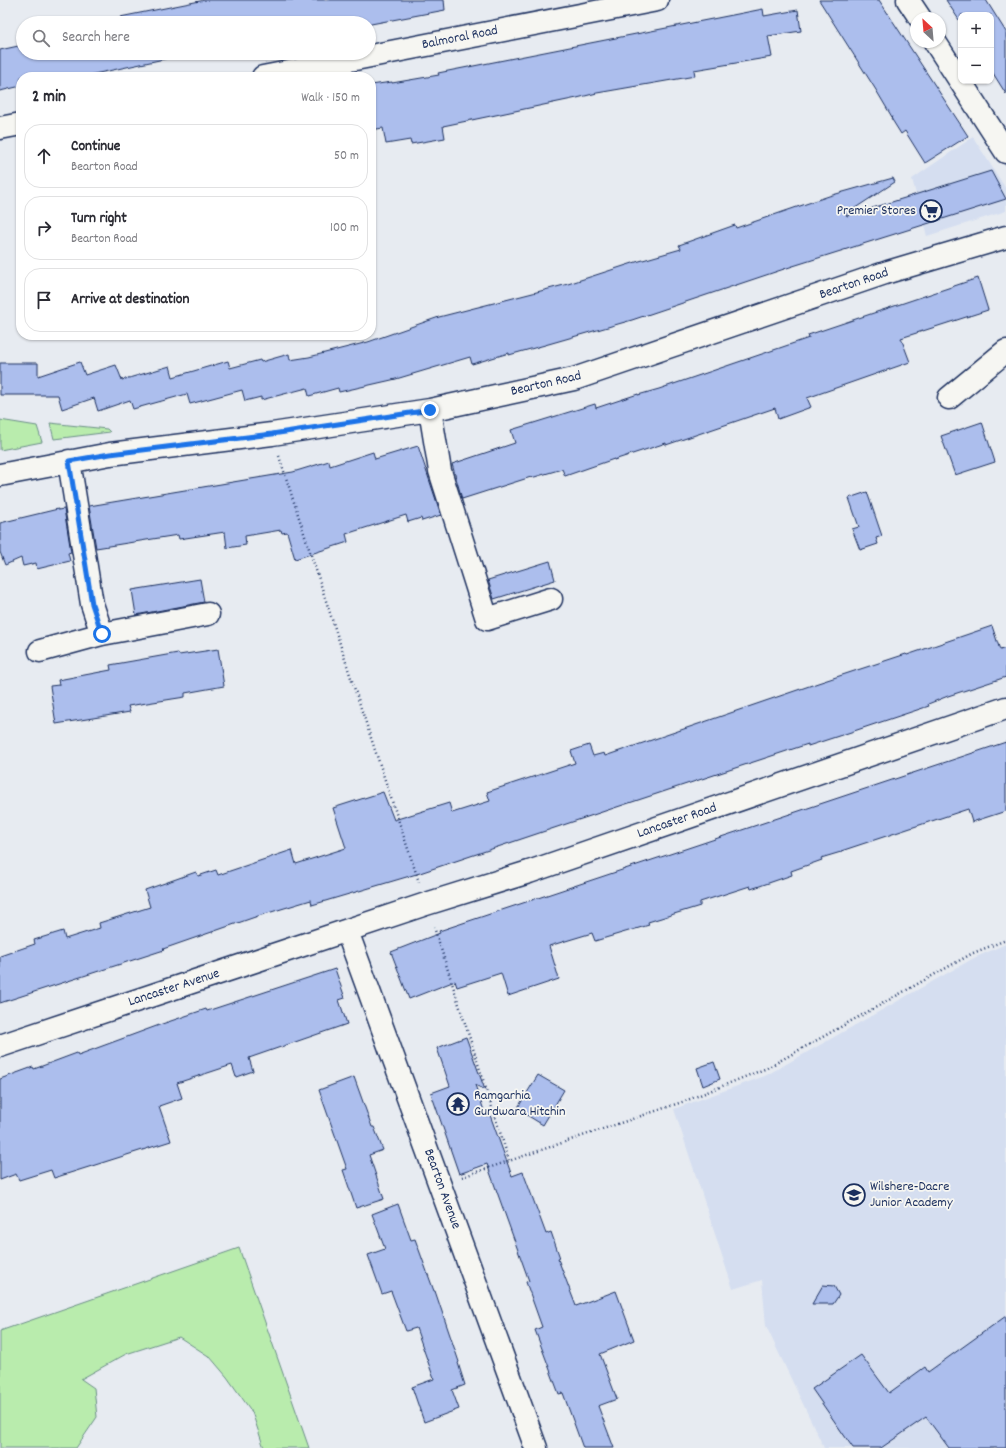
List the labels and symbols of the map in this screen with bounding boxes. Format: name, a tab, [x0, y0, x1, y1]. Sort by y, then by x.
north arrow	[910, 12, 946, 48]
street label: Balmoral Road	[420, 21, 500, 55]
supermarket icon: Premier Stores	[918, 198, 944, 224]
place label: Premier Stores	[837, 201, 916, 221]
street label: Bearton Road	[817, 263, 891, 305]
street label: Bearton Road	[509, 366, 583, 402]
route end	[421, 401, 439, 419]
route start	[93, 625, 111, 643]
street label: Lancaster Road	[635, 798, 719, 844]
street label: Lancaster Avenue	[126, 964, 222, 1012]
place label: Ramgarhia Gurdwara Hitchin	[474, 1086, 565, 1122]
temple icon: Ramgarhia Gurdwara Hitchin	[445, 1091, 471, 1117]
street label: Bearton Avenue	[418, 1146, 466, 1232]
place label: Wilshere-Dacre Junior Academy	[870, 1177, 953, 1213]
school or university icon: Wilshere-Dacre Junior Academy	[841, 1182, 867, 1208]

